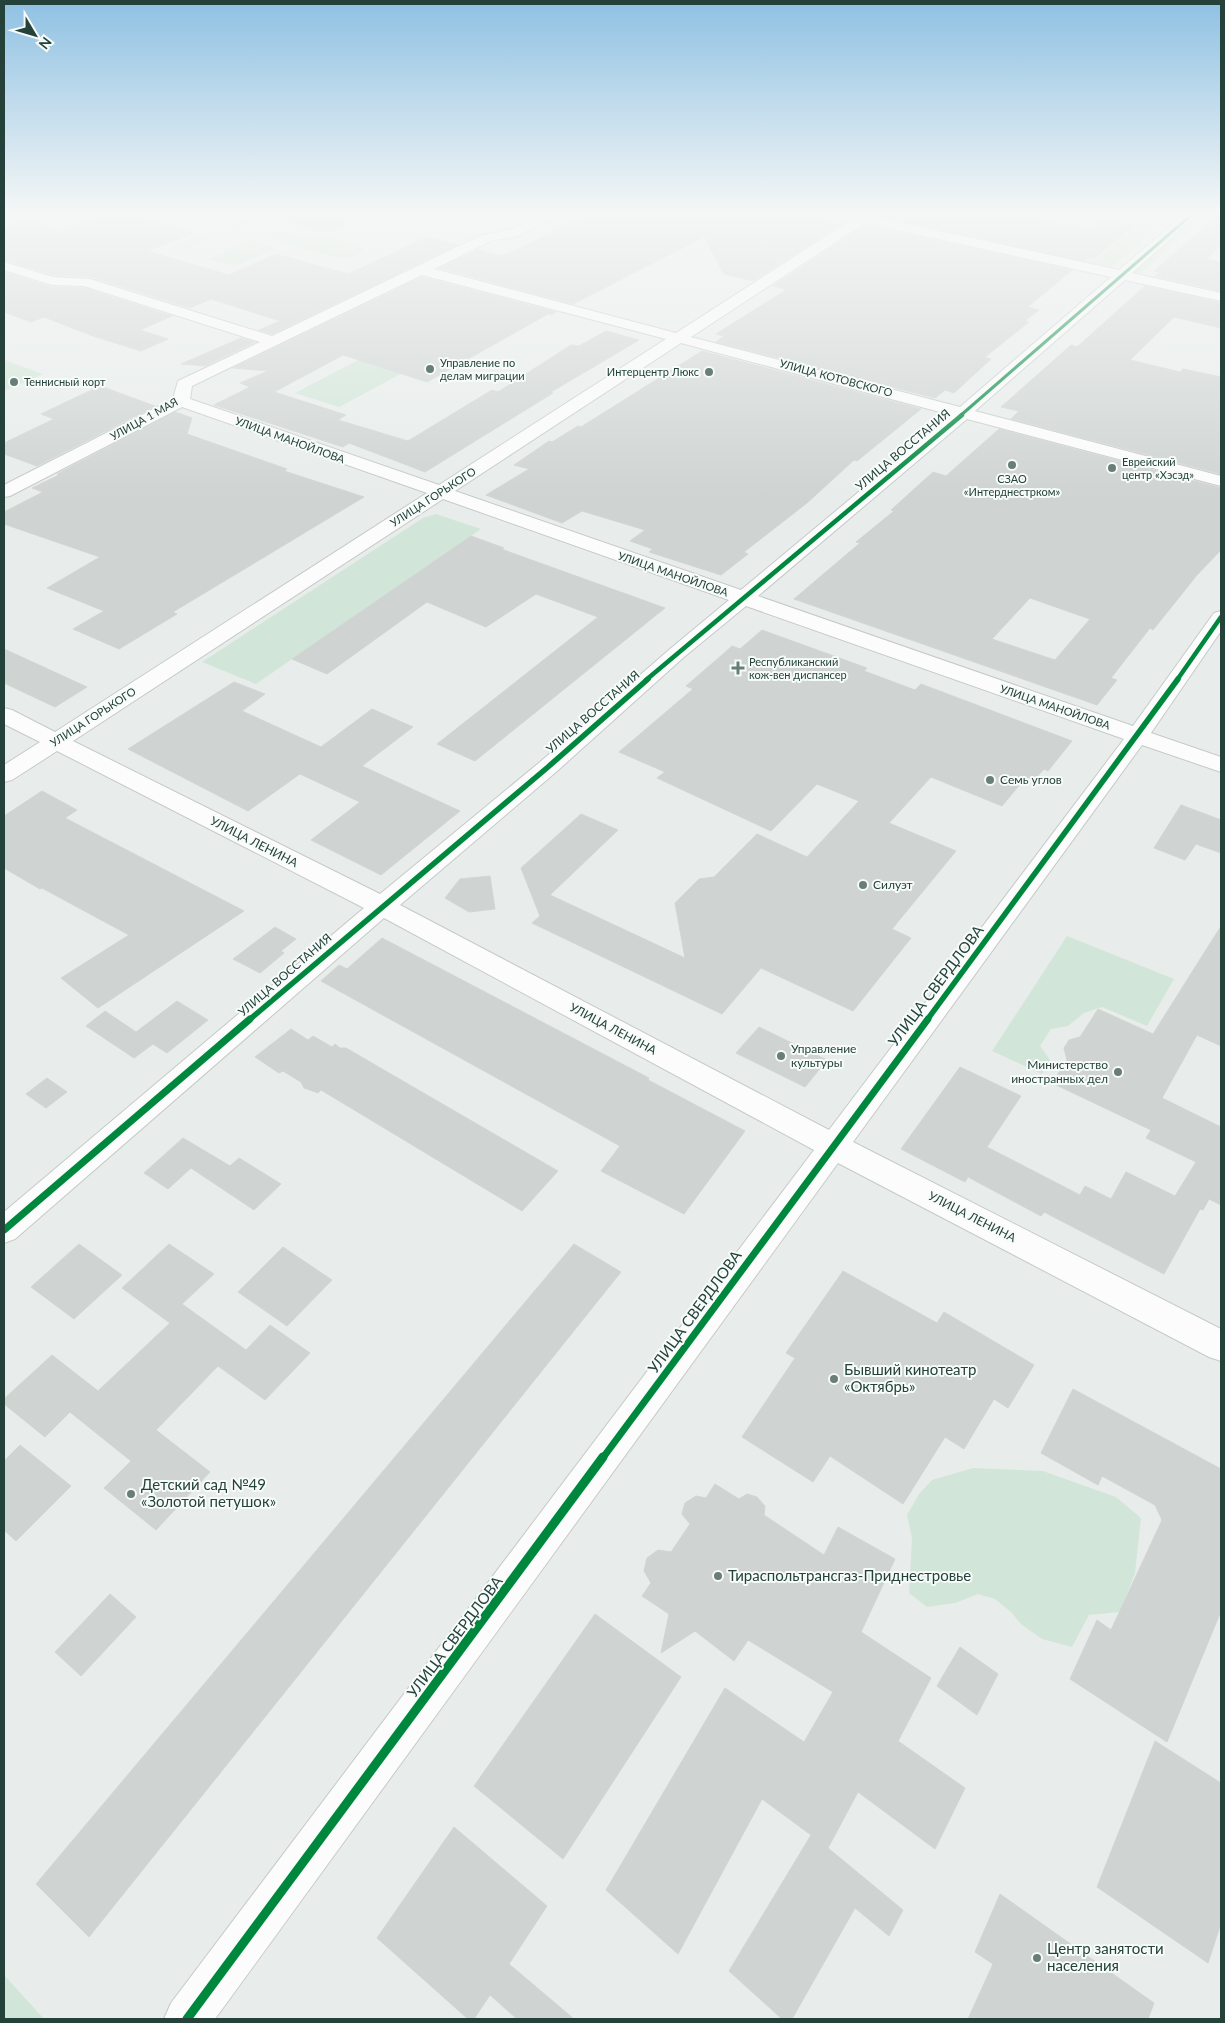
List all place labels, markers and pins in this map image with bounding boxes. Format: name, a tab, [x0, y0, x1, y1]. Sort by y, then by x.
place label: Управление по делам миграции	[440, 356, 525, 382]
marker: Управление по делам миграции	[424, 363, 436, 375]
place label: Интерцентр Люкс	[607, 365, 699, 378]
marker: Интерцентр Люкс	[703, 366, 715, 378]
place label: Теннисный корт	[24, 375, 106, 388]
marker: Теннисный корт	[8, 376, 20, 388]
place label: Еврейский центр «Хэсэд»	[1122, 455, 1194, 481]
marker: СЗАО «Интерднестрком»	[1006, 459, 1018, 471]
marker: Еврейский центр «Хэсэд»	[1106, 462, 1118, 474]
place label: СЗАО «Интерднестрком»	[964, 472, 1060, 498]
place label: Республиканский кож-вен диспансер	[749, 655, 847, 681]
marker: Республиканский кож-вен диспансер	[731, 661, 745, 675]
place label: Семь углов	[1000, 772, 1062, 787]
marker: Семь углов	[984, 774, 996, 786]
place label: Силуэт	[873, 877, 913, 892]
marker: Силуэт	[857, 879, 869, 891]
place label: Управление культуры	[791, 1041, 856, 1070]
marker: Управление культуры	[775, 1050, 787, 1062]
place label: Министерство иностранных дел	[1011, 1057, 1108, 1086]
marker: Министерство иностранных дел	[1112, 1066, 1124, 1078]
place label: Бывший кинотеатр «Октябрь»	[844, 1360, 976, 1395]
marker: Бывший кинотеатр «Октябрь»	[828, 1373, 840, 1385]
place label: Детский сад №49 «Золотой петушок»	[141, 1475, 276, 1510]
marker: Детский сад №49 «Золотой петушок»	[125, 1488, 137, 1500]
place label: Тираспольтрансгаз-Приднестровье	[728, 1566, 971, 1584]
marker: Тираспольтрансгаз-Приднестровье	[712, 1570, 724, 1582]
place label: Центр занятости населения	[1047, 1939, 1164, 1974]
marker: Центр занятости населения	[1031, 1952, 1043, 1964]

